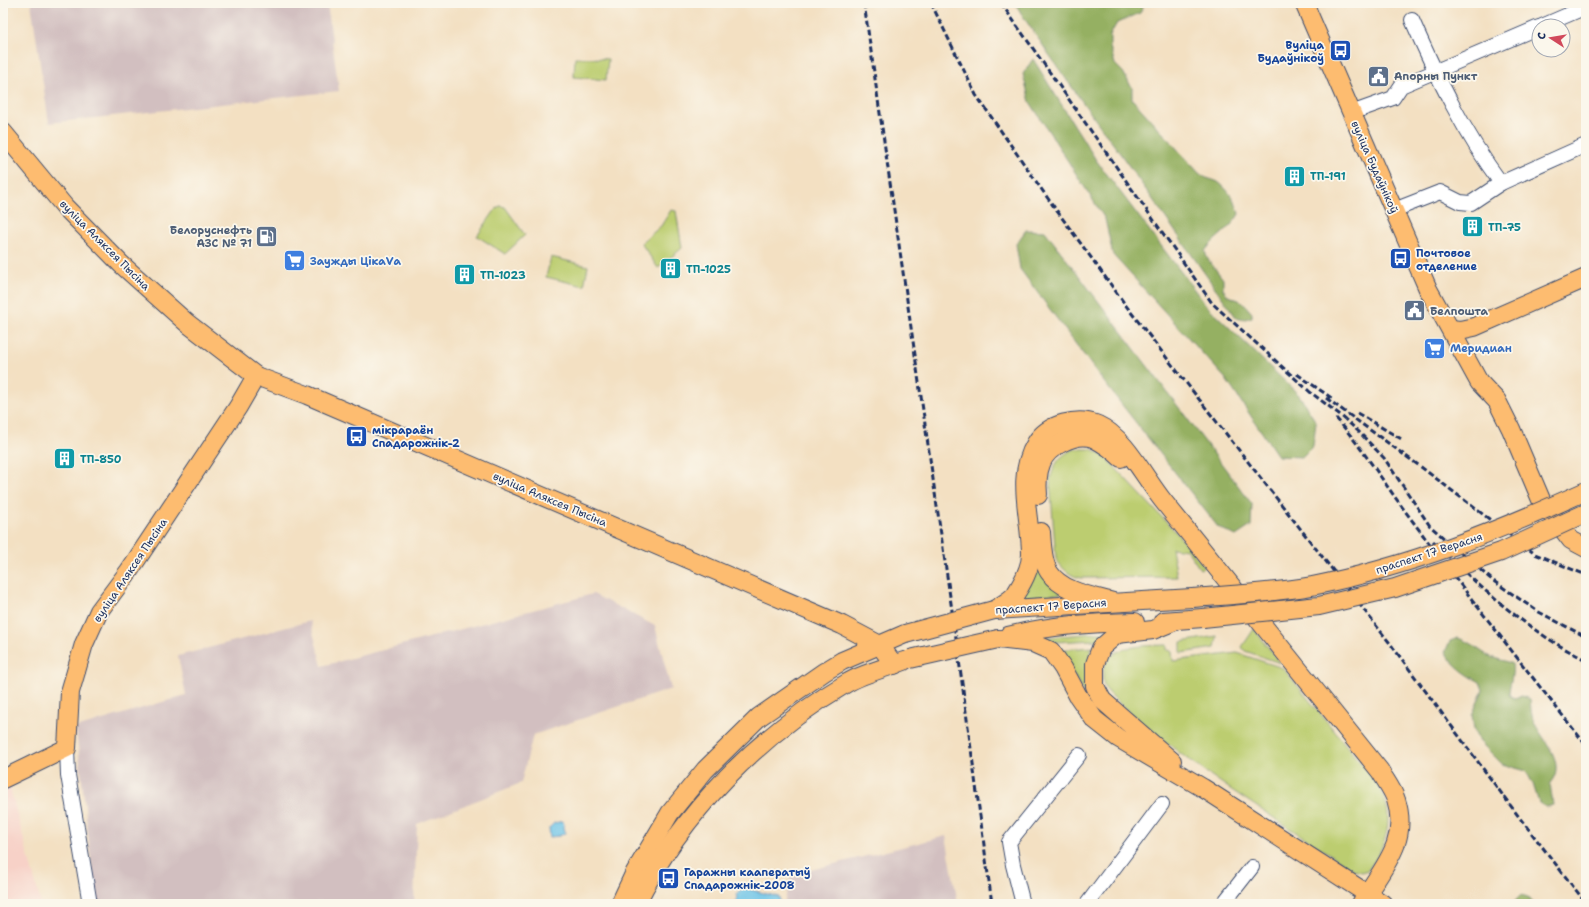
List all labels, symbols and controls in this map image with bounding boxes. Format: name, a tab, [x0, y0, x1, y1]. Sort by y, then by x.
north arrow	[1531, 18, 1571, 58]
text: С	[1534, 31, 1550, 41]
place label: Вуліца Будаўнікоў	[1257, 38, 1324, 66]
bus stop icon: Вуліца Будаўнікоў	[1327, 38, 1353, 64]
public building icon: Апорны Пункт	[1365, 63, 1391, 89]
place label: Апорны Пункт	[1394, 69, 1478, 84]
street label: вуліца Будаўнікоў	[1347, 119, 1402, 216]
building icon: ТП-191	[1281, 163, 1307, 189]
place label: ТП-191	[1310, 169, 1346, 184]
street label: вуліца Аляксея Пысіна	[56, 197, 153, 294]
building icon: ТП-75	[1459, 214, 1485, 240]
place label: ТП-75	[1488, 220, 1521, 235]
place label: Белоруснефть АЗС № 71	[170, 223, 252, 251]
fuel station icon: Белоруснефть АЗС № 71	[254, 223, 280, 249]
bus stop icon: Почтовое отделение	[1388, 246, 1414, 272]
place label: Почтовое отделение	[1416, 246, 1477, 274]
supermarket icon: Заужды ЦікаVа	[281, 248, 307, 274]
place label: Заужды ЦікаVа	[310, 254, 402, 269]
building icon: ТП-1025	[658, 256, 684, 282]
building icon: ТП-1023	[451, 262, 477, 288]
place label: ТП-1025	[686, 262, 731, 277]
place label: ТП-1023	[480, 268, 526, 283]
public building icon: Белпошта	[1402, 298, 1428, 324]
place label: Белпошта	[1430, 304, 1488, 319]
supermarket icon: Меридиан	[1421, 335, 1447, 361]
place label: Меридиан	[1450, 341, 1512, 356]
bus stop icon: мікрараён Спадарожнік-2	[344, 423, 370, 449]
place label: мікрараён Спадарожнік-2	[372, 423, 460, 451]
building icon: ТП-850	[52, 446, 78, 472]
place label: ТП-850	[80, 452, 122, 467]
street label: вуліца Аляксея Пысіна	[491, 469, 609, 530]
street label: вуліца Аляксея Пысіна	[90, 515, 171, 625]
street label: праспект 17 Верасня	[1374, 529, 1484, 578]
street label: праспект 17 Верасня	[995, 595, 1107, 618]
bus stop icon: Гаражны кааператыў Спадарожнік-2008	[656, 865, 682, 891]
place label: Гаражны кааператыў Спадарожнік-2008	[684, 865, 811, 893]

